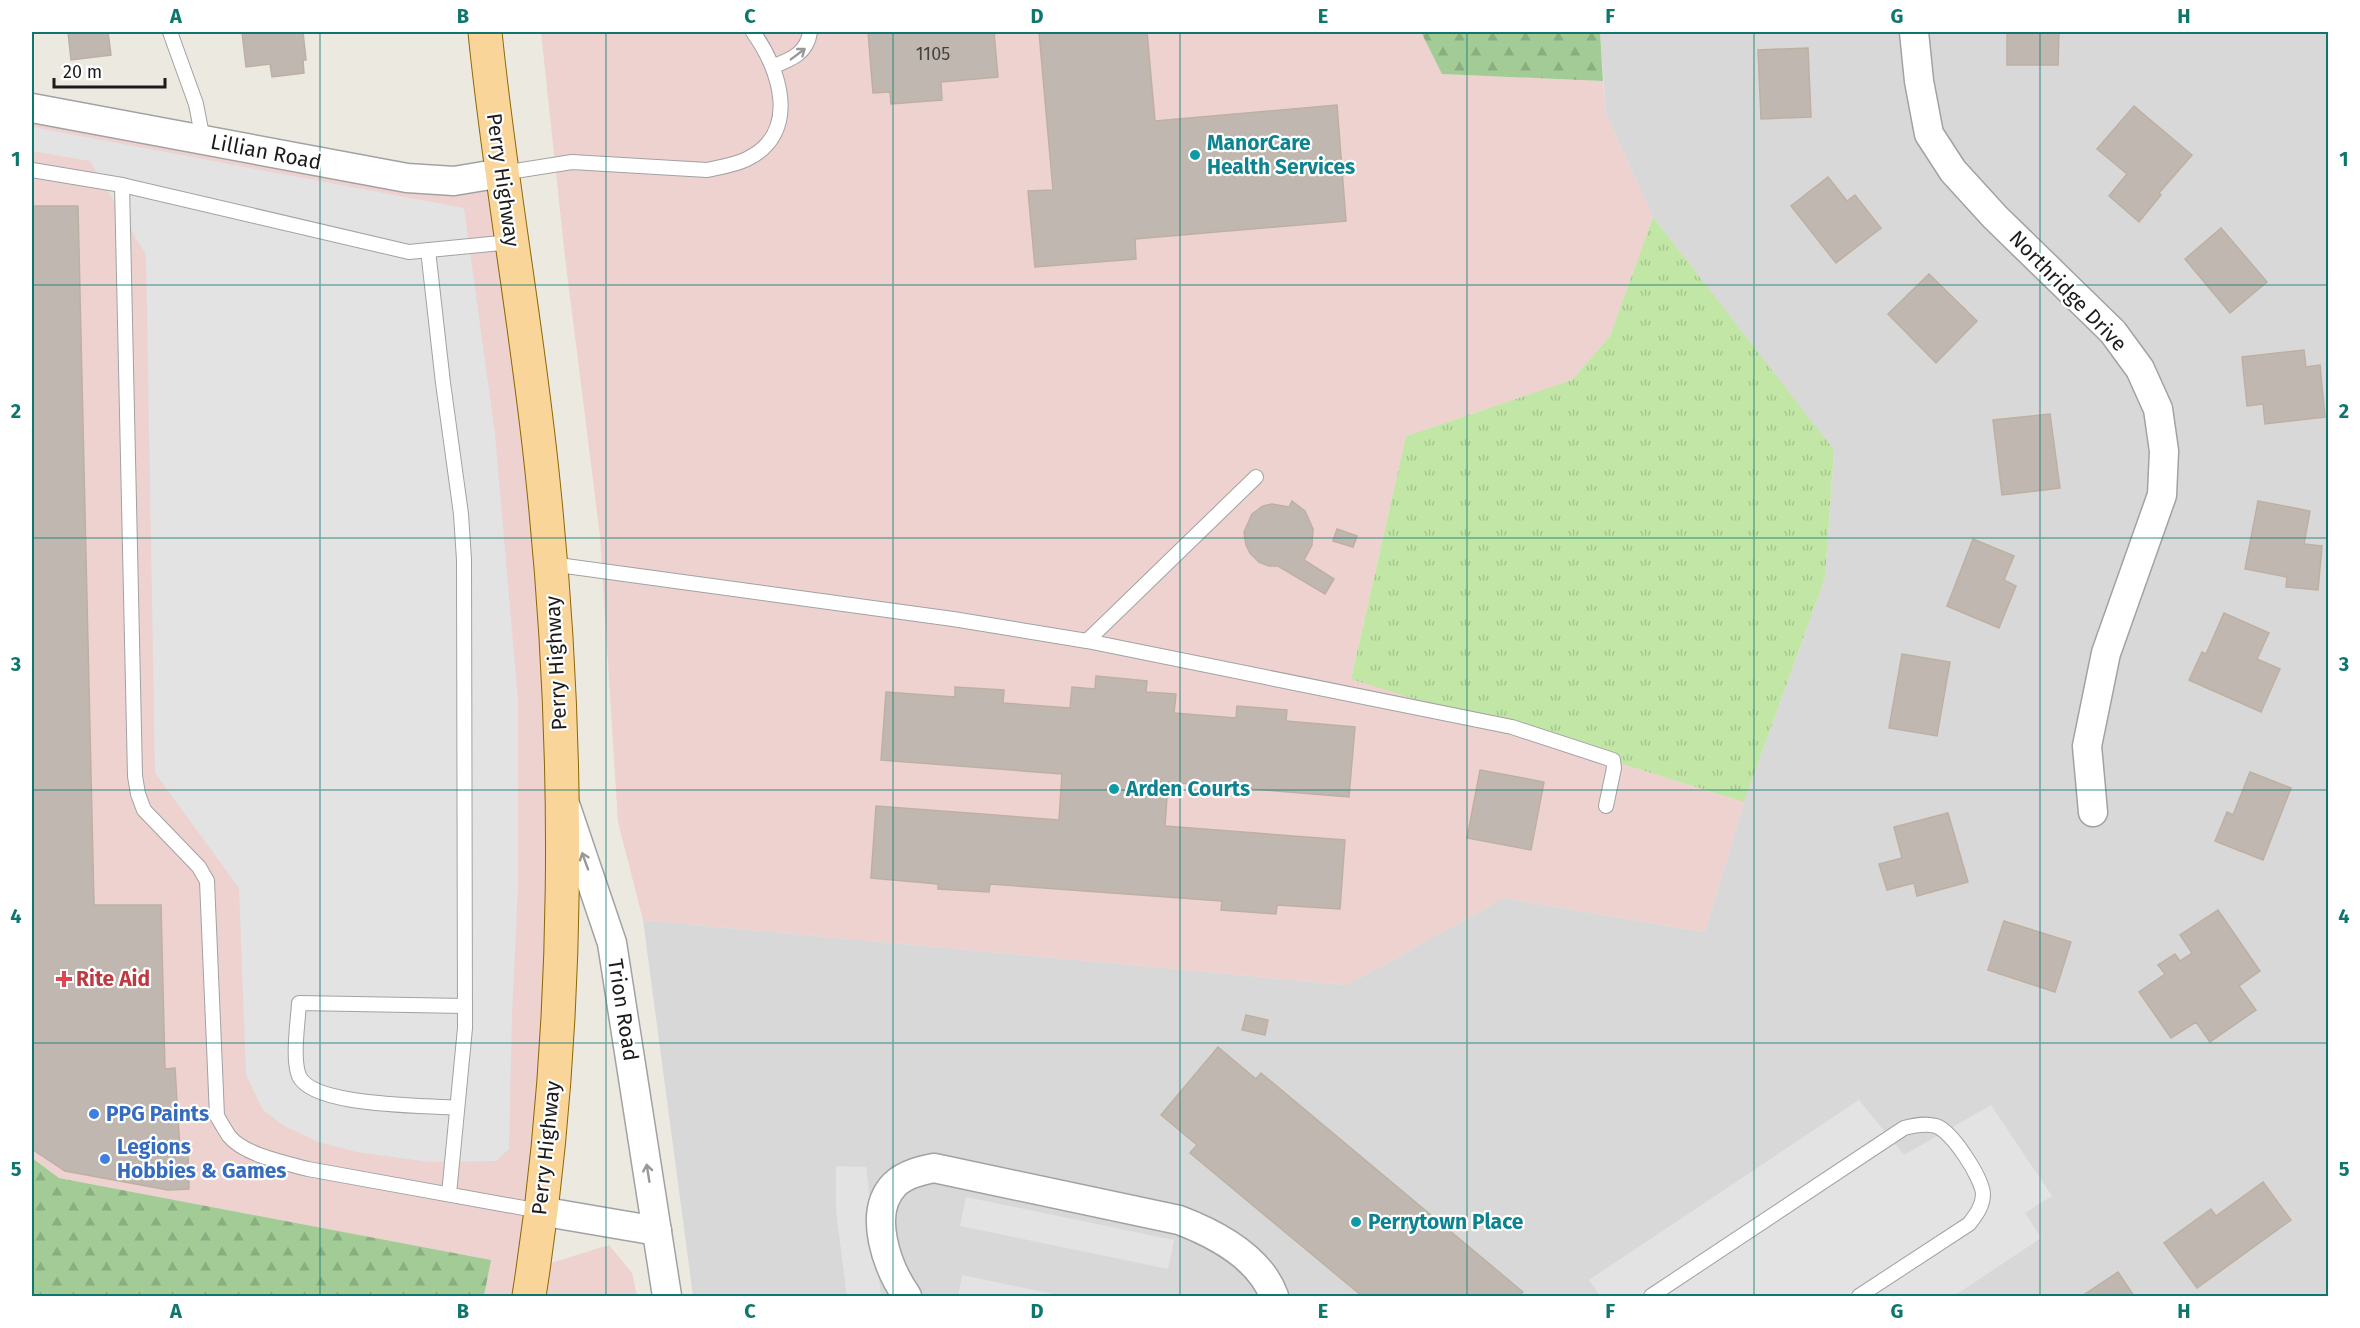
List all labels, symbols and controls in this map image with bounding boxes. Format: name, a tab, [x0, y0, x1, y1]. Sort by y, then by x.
text: A	[169, 4, 183, 28]
text: B	[457, 4, 469, 28]
text: C	[744, 4, 756, 28]
text: D	[1030, 4, 1044, 28]
text: E	[1318, 4, 1328, 28]
text: F	[1605, 4, 1615, 28]
text: G	[1891, 4, 1903, 28]
text: H	[2177, 4, 2191, 28]
house number: 1105	[916, 43, 950, 65]
one-way arrow	[789, 47, 805, 60]
scale bar	[54, 51, 165, 89]
text: 20 m	[63, 61, 102, 83]
street label: Perry Highway	[481, 111, 525, 249]
street label: Lillian Road	[208, 129, 324, 175]
place label: ManorCare Health Services	[1207, 130, 1355, 180]
text: 1	[11, 147, 21, 171]
text: 1	[2339, 147, 2349, 171]
marker: ManorCare Health Services	[1188, 148, 1202, 162]
street label: Northridge Drive	[2004, 225, 2132, 357]
text: 2	[11, 399, 21, 423]
text: 2	[2339, 399, 2349, 423]
street label: Perry Highway	[539, 594, 573, 731]
text: 3	[10, 652, 21, 676]
text: 3	[2338, 652, 2349, 676]
place label: Arden Courts	[1125, 776, 1250, 802]
marker: Arden Courts	[1107, 782, 1121, 796]
one-way arrow	[579, 852, 590, 871]
text: 4	[10, 904, 22, 928]
text: 4	[2338, 904, 2350, 928]
street label: Trion Road	[602, 957, 644, 1063]
place label: Rite Aid	[76, 966, 150, 992]
marker: Rite Aid	[57, 972, 71, 986]
street label: Perry Highway	[526, 1079, 566, 1216]
place label: PPG Paints	[106, 1101, 209, 1127]
marker: PPG Paints	[87, 1107, 101, 1121]
place label: Legions Hobbies & Games	[117, 1134, 286, 1184]
marker: Legions Hobbies & Games	[98, 1152, 112, 1166]
text: 5	[11, 1157, 22, 1181]
text: 5	[2339, 1157, 2350, 1181]
one-way arrow	[642, 1164, 653, 1184]
place label: Perrytown Place	[1368, 1209, 1524, 1235]
marker: Perrytown Place	[1349, 1215, 1363, 1229]
text: A	[169, 1299, 183, 1323]
text: B	[457, 1299, 469, 1323]
text: C	[744, 1299, 756, 1323]
text: D	[1030, 1299, 1044, 1323]
text: E	[1318, 1299, 1328, 1323]
text: F	[1605, 1299, 1615, 1323]
text: G	[1891, 1299, 1903, 1323]
text: H	[2177, 1299, 2191, 1323]

